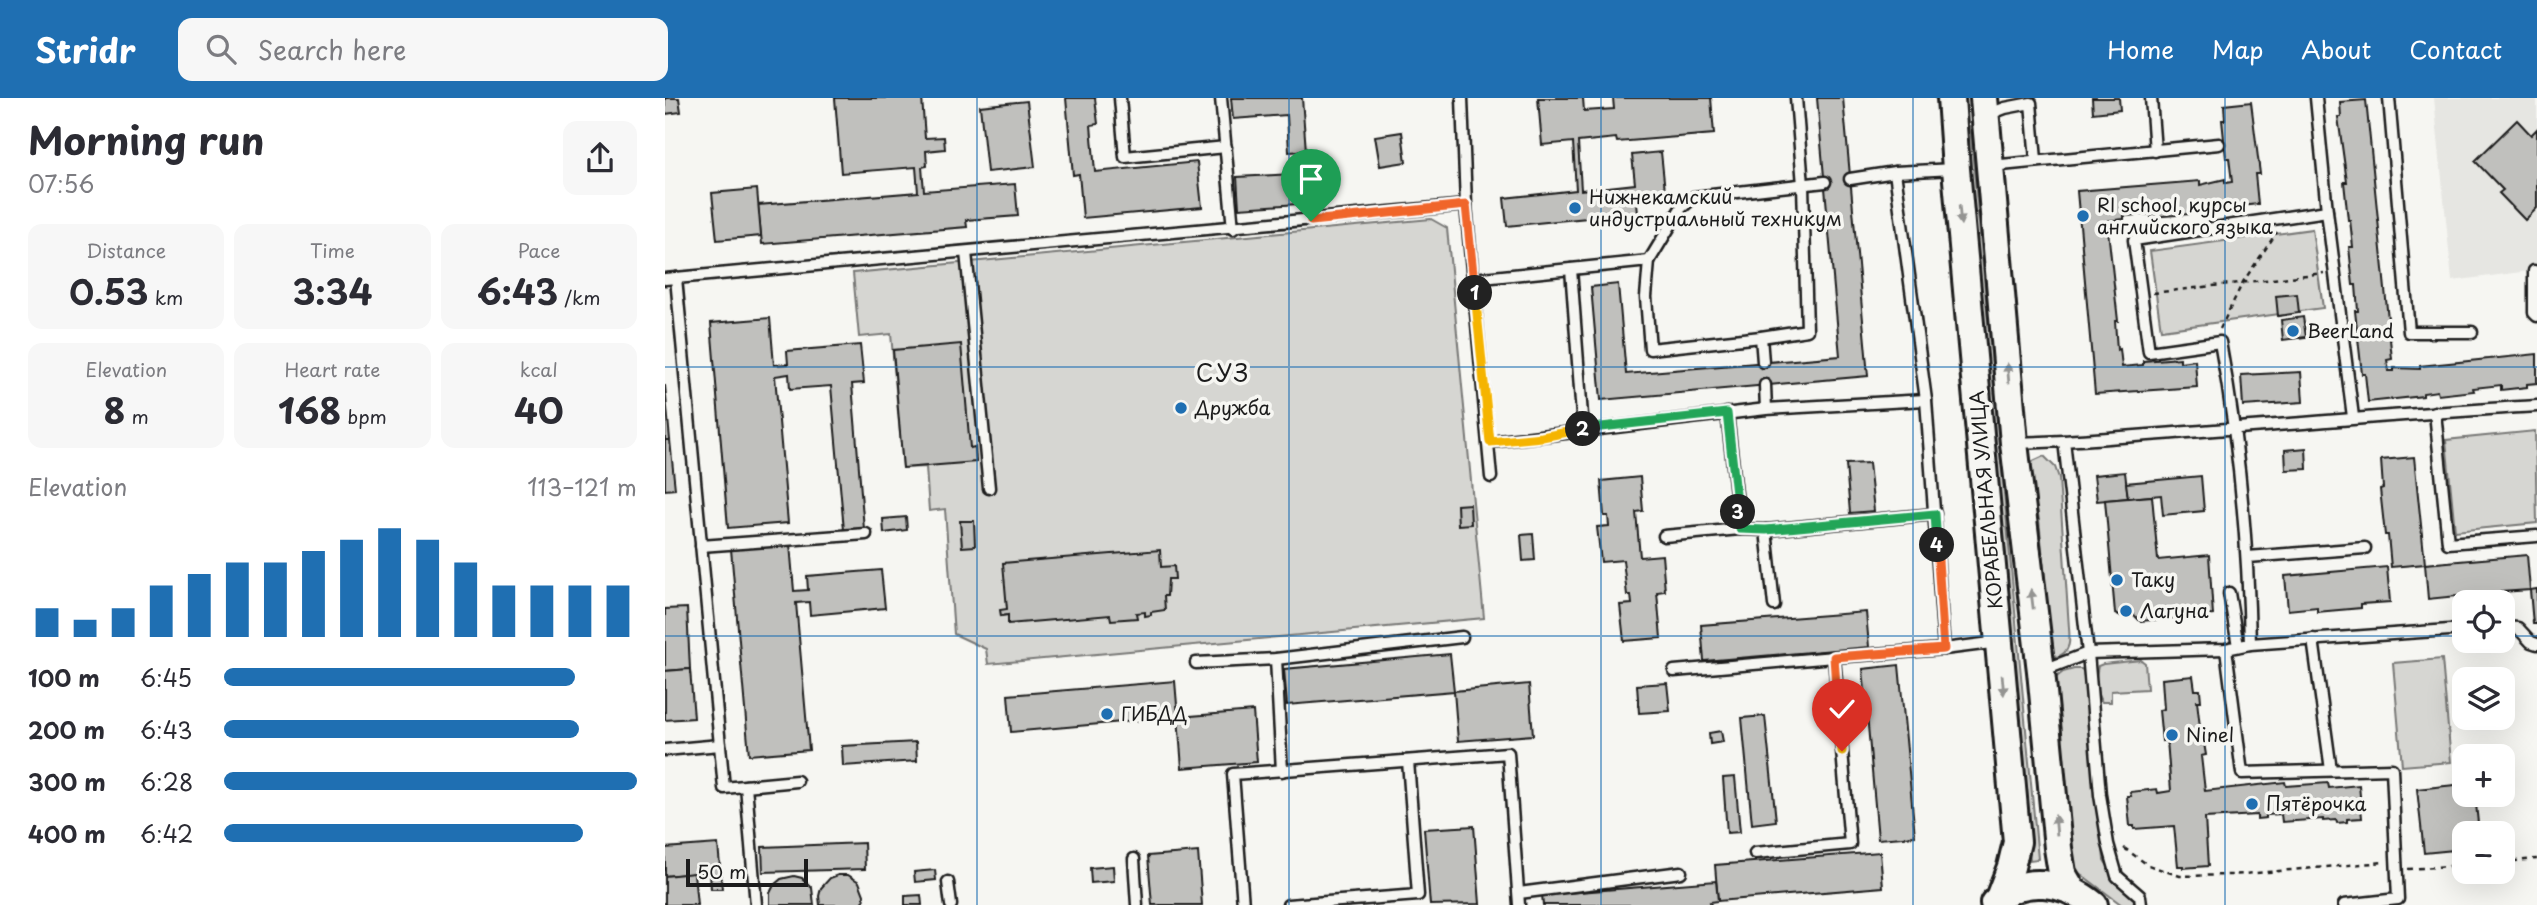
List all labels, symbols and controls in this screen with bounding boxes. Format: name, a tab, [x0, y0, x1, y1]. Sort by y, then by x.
search box	[178, 18, 668, 81]
text: Stridr	[35, 24, 136, 74]
icon: search	[202, 30, 240, 68]
text: Search here	[258, 30, 406, 69]
text: Home	[2107, 31, 2174, 67]
text: Map	[2212, 31, 2263, 67]
text: About	[2301, 31, 2371, 67]
text: Contact	[2409, 31, 2502, 67]
text: Morning run	[28, 111, 264, 168]
button: share	[563, 121, 637, 195]
pin	[1281, 149, 1341, 221]
icon: arrive	[1292, 160, 1330, 198]
text: 07:56	[28, 166, 94, 201]
place label: Нижнекамский индустриальный техникум	[1589, 182, 1842, 232]
place label: RI school, курсы английского языка	[2097, 190, 2273, 240]
marker: Нижнекамский индустриальный техникум	[1567, 200, 1583, 216]
one-way arrow	[1955, 204, 1966, 226]
marker: RI school, курсы английского языка	[2075, 208, 2091, 224]
text: Distance	[86, 236, 166, 264]
text: Time	[310, 236, 355, 264]
text: Pace	[517, 236, 560, 264]
text: 0.53	[69, 264, 148, 317]
text: 3:34	[292, 264, 373, 317]
text: 6:43	[477, 264, 558, 317]
pin: 1	[1457, 276, 1493, 310]
text: 1	[1470, 278, 1479, 306]
text: km	[148, 283, 183, 311]
text: /km	[558, 283, 601, 311]
place label: BeerLand	[2307, 316, 2394, 344]
marker: BeerLand	[2285, 323, 2301, 339]
text: Elevation	[85, 355, 167, 383]
text: Heart rate	[285, 355, 380, 383]
text: kcal	[520, 355, 558, 383]
district label: СУЗ	[1196, 355, 1250, 390]
one-way arrow	[2002, 362, 2013, 384]
text: 8	[103, 383, 125, 436]
text: 168	[278, 383, 341, 436]
text: 40	[514, 383, 564, 436]
street label: КОРАБЕЛЬНАЯ УЛИЦА	[1961, 389, 2009, 611]
place label: Дружба	[1194, 393, 1270, 421]
marker: Дружба	[1173, 400, 1189, 416]
text: m	[125, 402, 149, 430]
text: bpm	[341, 402, 387, 430]
pin: 2	[1565, 412, 1601, 446]
text: 2	[1576, 414, 1589, 442]
text: Elevation	[28, 469, 127, 504]
text: 113–121 m	[527, 469, 637, 504]
pin: 3	[1721, 494, 1755, 530]
text: 3	[1731, 497, 1744, 525]
pin: 4	[1919, 528, 1955, 562]
text: 4	[1930, 530, 1943, 558]
place label: Таку	[2131, 565, 2175, 593]
marker: Таку	[2109, 572, 2125, 588]
one-way arrow	[2027, 588, 2038, 610]
map controls	[2452, 590, 2515, 884]
button: locate	[2452, 590, 2515, 653]
place label: Лагуна	[2140, 596, 2209, 624]
marker: Лагуна	[2118, 603, 2134, 619]
text: 100 m	[28, 660, 100, 695]
text: 6:45	[140, 660, 192, 695]
button: layers	[2452, 667, 2515, 730]
one-way arrow	[1998, 675, 2009, 697]
pin	[1812, 679, 1872, 751]
icon: check	[1823, 690, 1861, 728]
place label: ГИБДД	[1121, 699, 1187, 727]
marker: ГИБДД	[1099, 706, 1115, 722]
text: 200 m	[28, 712, 105, 747]
text: 6:43	[140, 712, 193, 747]
place label: Ninel	[2186, 720, 2234, 748]
marker: Ninel	[2164, 727, 2180, 743]
button: +	[2452, 744, 2515, 807]
text: 300 m	[28, 764, 106, 799]
text: 6:28	[140, 764, 193, 799]
place label: Пятёрочка	[2266, 789, 2367, 817]
marker: Пятёрочка	[2244, 796, 2260, 812]
one-way arrow	[2050, 814, 2061, 836]
text: 400 m	[28, 816, 106, 851]
text: 6:42	[140, 816, 193, 851]
button: −	[2452, 821, 2515, 884]
scale bar	[686, 856, 809, 888]
text: 50 m	[697, 857, 746, 885]

